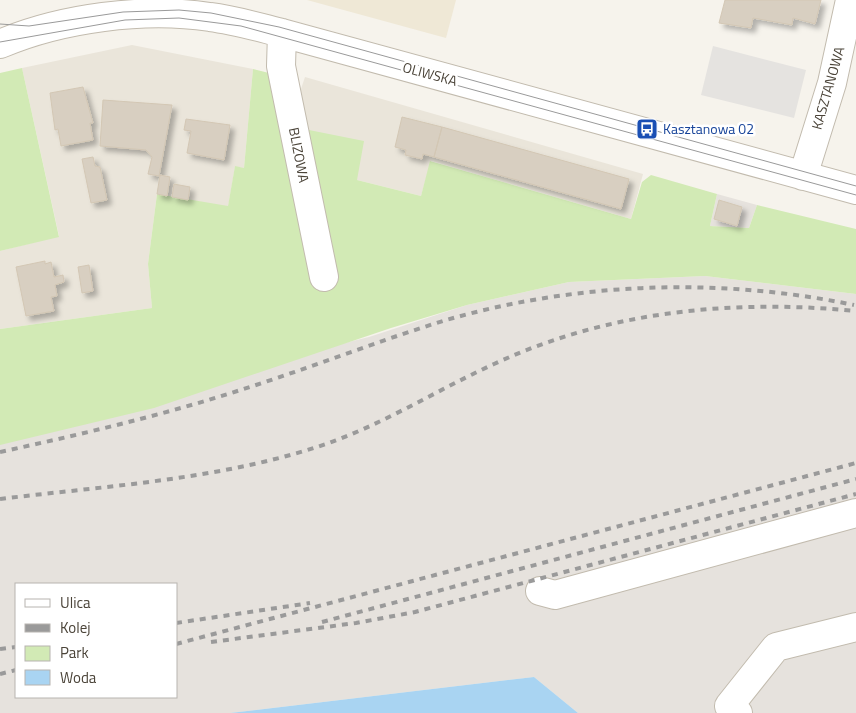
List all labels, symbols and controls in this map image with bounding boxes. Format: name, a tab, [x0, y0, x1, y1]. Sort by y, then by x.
street label: KASZTANOWA	[806, 43, 850, 132]
street label: OLIWSKA	[401, 56, 460, 91]
bus stop icon: Kasztanowa 02	[635, 117, 659, 141]
place label: Kasztanowa 02	[663, 118, 754, 139]
street label: BLIZOWA	[284, 125, 315, 185]
legend	[15, 583, 178, 698]
text: Ulica	[60, 591, 91, 614]
text: Kolej	[60, 616, 91, 639]
text: Park	[60, 641, 89, 664]
text: Woda	[60, 666, 97, 689]

